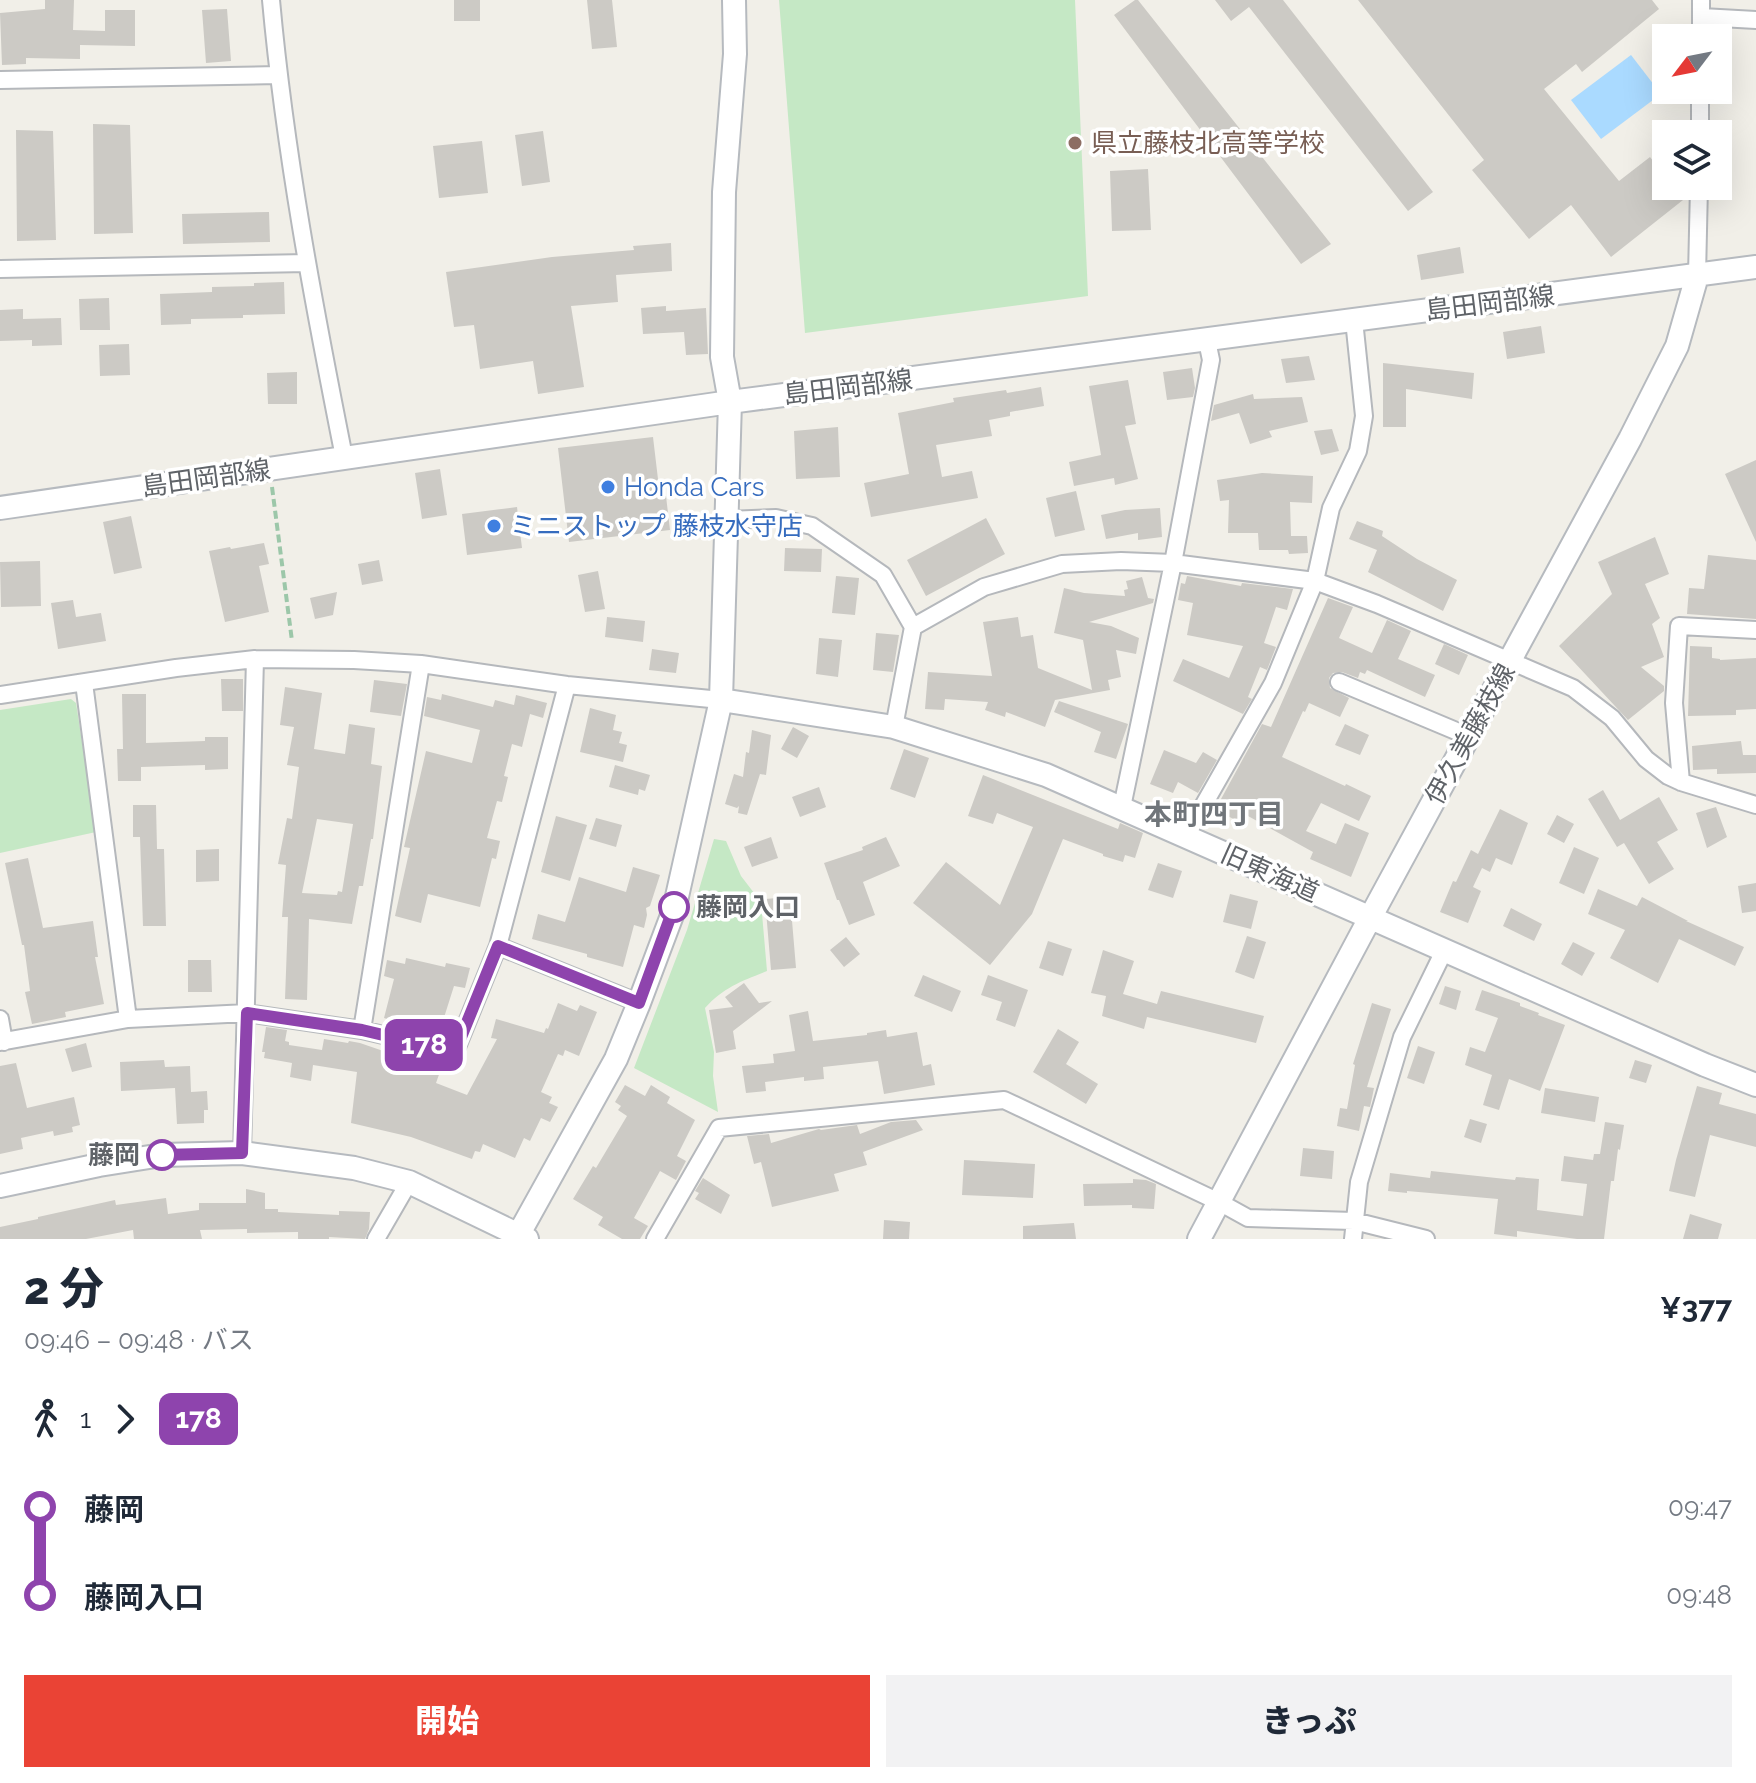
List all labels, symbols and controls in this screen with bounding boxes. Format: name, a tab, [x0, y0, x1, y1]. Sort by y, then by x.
north arrow	[1652, 24, 1732, 104]
map controls	[1652, 24, 1732, 200]
button: layers	[1652, 120, 1732, 200]
place label: 県立藤枝北高等学校	[1091, 128, 1325, 158]
marker: 県立藤枝北高等学校	[1066, 134, 1084, 152]
street label: 島田岡部線	[1424, 280, 1556, 326]
street label: 島田岡部線	[782, 364, 914, 410]
street label: 島田岡部線	[140, 454, 272, 502]
place label: Honda Cars	[624, 472, 764, 502]
marker: Honda Cars	[599, 478, 617, 496]
place label: ミニストップ 藤枝水守店	[510, 511, 803, 541]
marker: ミニストップ 藤枝水守店	[485, 517, 503, 535]
street label: 伊久美藤枝線	[1419, 659, 1521, 809]
district label: 本町四丁目	[1144, 798, 1284, 831]
street label: 旧東海道	[1216, 838, 1324, 908]
marker: 藤岡入口	[659, 892, 689, 922]
place label: 藤岡入口	[696, 892, 800, 922]
line badge: 178	[378, 1019, 470, 1071]
text: 178	[401, 1028, 447, 1061]
place label: 藤岡	[88, 1140, 140, 1170]
marker: 藤岡	[147, 1140, 177, 1170]
text: 2 分	[24, 1263, 104, 1314]
text: ¥377	[1660, 1290, 1732, 1325]
text: 09:46 – 09:48 · バス	[24, 1325, 254, 1355]
icon: walk	[24, 1397, 68, 1441]
icon: forward	[103, 1397, 147, 1441]
text: 178	[175, 1402, 222, 1435]
text: 1	[80, 1404, 91, 1434]
text: 藤岡	[84, 1492, 144, 1527]
text: 09:47	[1668, 1492, 1732, 1522]
text: 藤岡入口	[84, 1580, 204, 1615]
text: 09:48	[1666, 1580, 1732, 1610]
button: 開始	[24, 1675, 870, 1767]
button: きっぷ	[886, 1675, 1732, 1767]

